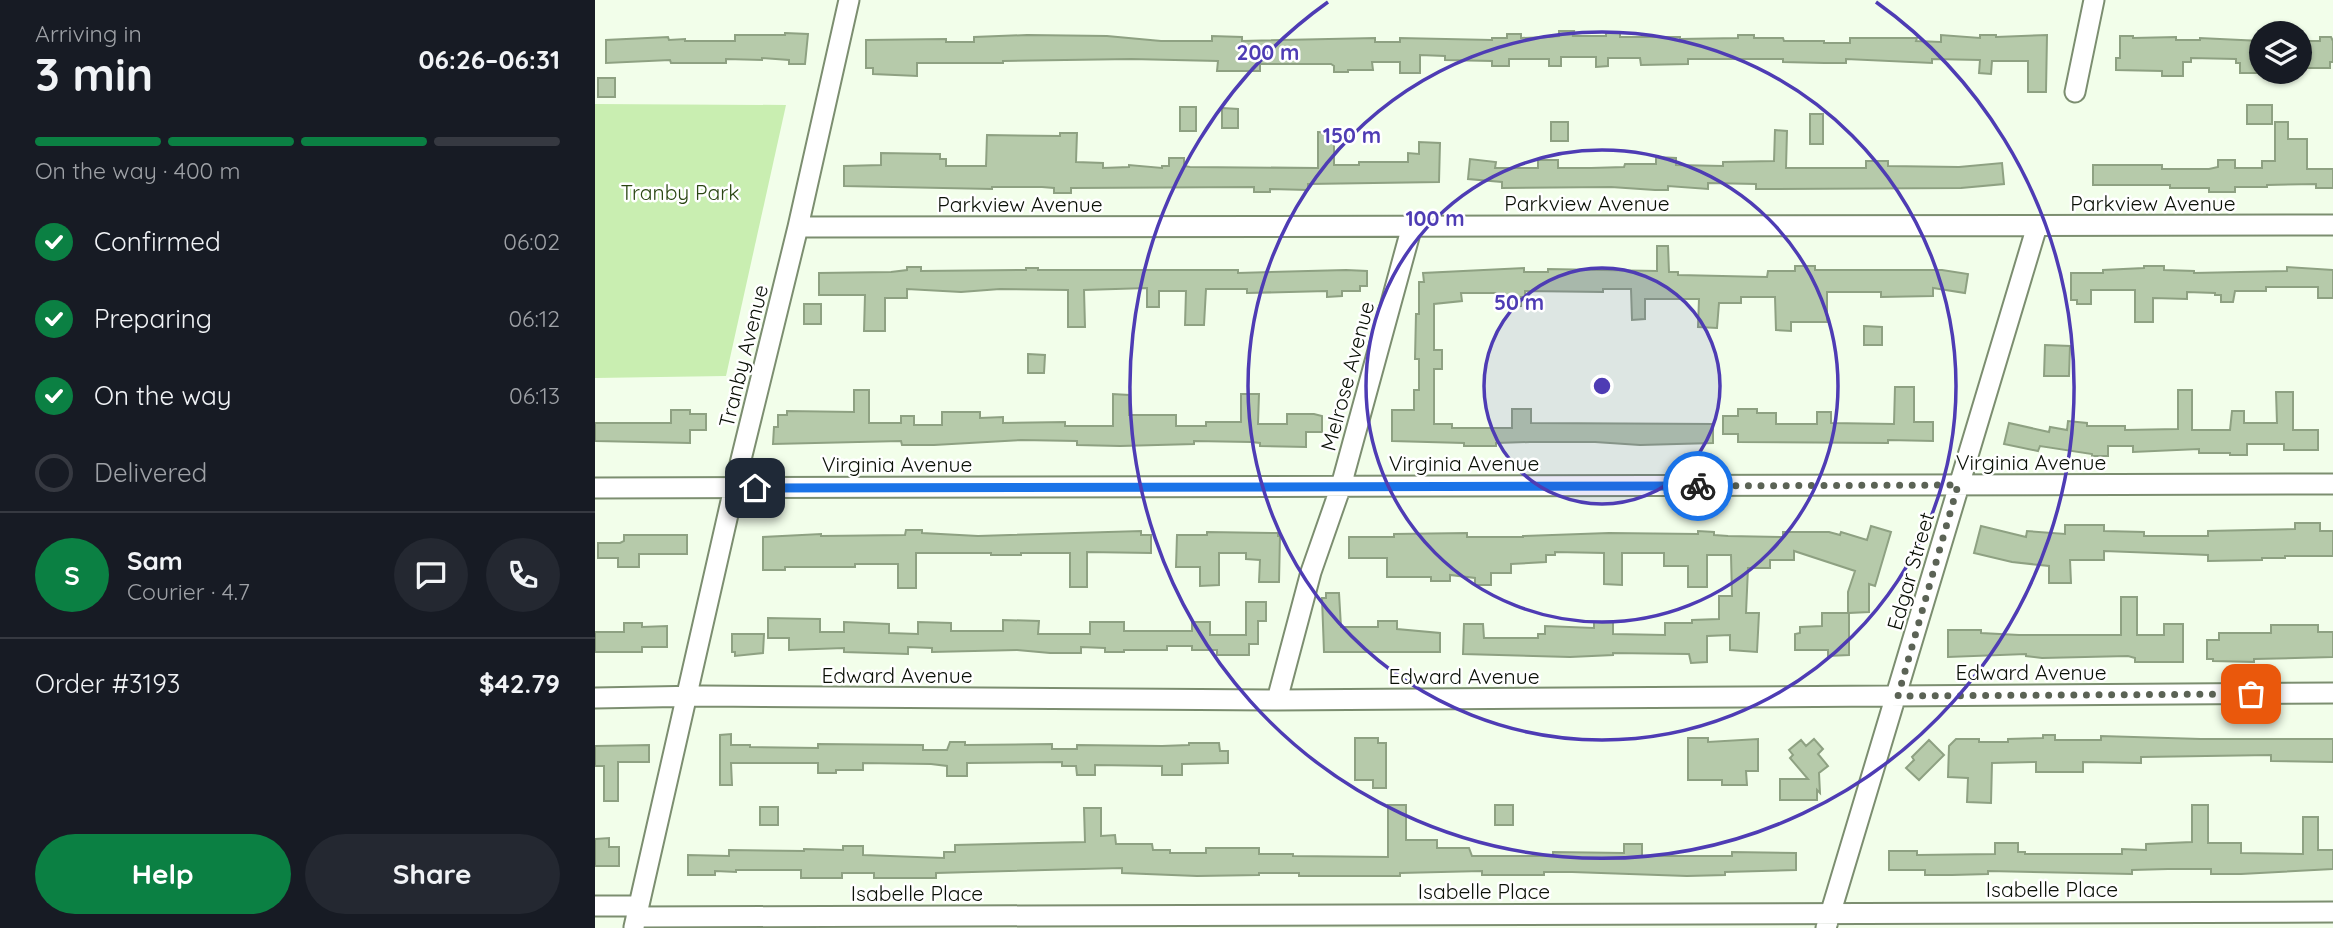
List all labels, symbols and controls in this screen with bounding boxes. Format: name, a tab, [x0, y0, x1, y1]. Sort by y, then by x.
text: Arriving in	[35, 19, 142, 48]
map controls	[2249, 21, 2312, 84]
button: layers	[2249, 21, 2312, 84]
text: 200 m	[1237, 39, 1299, 65]
text: 06:26–06:31	[418, 43, 560, 76]
text: 3 min	[35, 45, 153, 103]
text: 150 m	[1323, 122, 1381, 148]
text: On the way · 400 m	[35, 156, 241, 185]
park label: Tranby Park	[621, 179, 739, 205]
street label: Parkview Avenue	[1504, 190, 1670, 216]
street label: Parkview Avenue	[2070, 190, 2236, 216]
street label: Parkview Avenue	[937, 191, 1103, 217]
text: 100 m	[1405, 205, 1465, 231]
icon: check	[35, 223, 73, 261]
text: Confirmed	[94, 225, 221, 258]
text: 06:02	[503, 227, 560, 256]
street label: Tranby Avenue	[713, 282, 773, 430]
text: 50 m	[1494, 289, 1544, 315]
street label: Melrose Avenue	[1315, 298, 1379, 454]
icon: check	[35, 300, 73, 338]
text: Preparing	[94, 302, 212, 335]
text: 06:12	[508, 304, 560, 333]
centre of rings	[1590, 374, 1614, 398]
icon: check	[35, 377, 73, 415]
text: On the way	[94, 379, 232, 412]
text: 06:13	[509, 381, 560, 410]
street label: Virginia Avenue	[1956, 449, 2106, 475]
street label: Virginia Avenue	[1389, 450, 1539, 476]
street label: Virginia Avenue	[822, 451, 972, 477]
courier	[1663, 451, 1733, 521]
text: Delivered	[94, 456, 207, 489]
pin	[725, 458, 785, 518]
icon: bike	[1679, 467, 1717, 505]
icon: home	[736, 469, 774, 507]
street label: Edgar Street	[1881, 509, 1939, 633]
button: chat	[394, 538, 468, 612]
button: phone	[486, 538, 560, 612]
text: Sam	[127, 544, 183, 577]
text: S	[64, 559, 80, 592]
text: Courier · 4.7	[127, 577, 250, 606]
street label: Edward Avenue	[1955, 659, 2107, 685]
street label: Edward Avenue	[821, 662, 973, 688]
street label: Edward Avenue	[1388, 663, 1540, 689]
pin	[2221, 664, 2281, 724]
text: Order #3193	[35, 667, 180, 700]
text: $42.79	[479, 667, 560, 700]
icon: bag	[2232, 675, 2270, 713]
button: Help	[35, 834, 291, 914]
button: Share	[305, 834, 560, 914]
street label: Isabelle Place	[1986, 876, 2118, 902]
street label: Isabelle Place	[1418, 878, 1550, 904]
street label: Isabelle Place	[851, 880, 983, 906]

